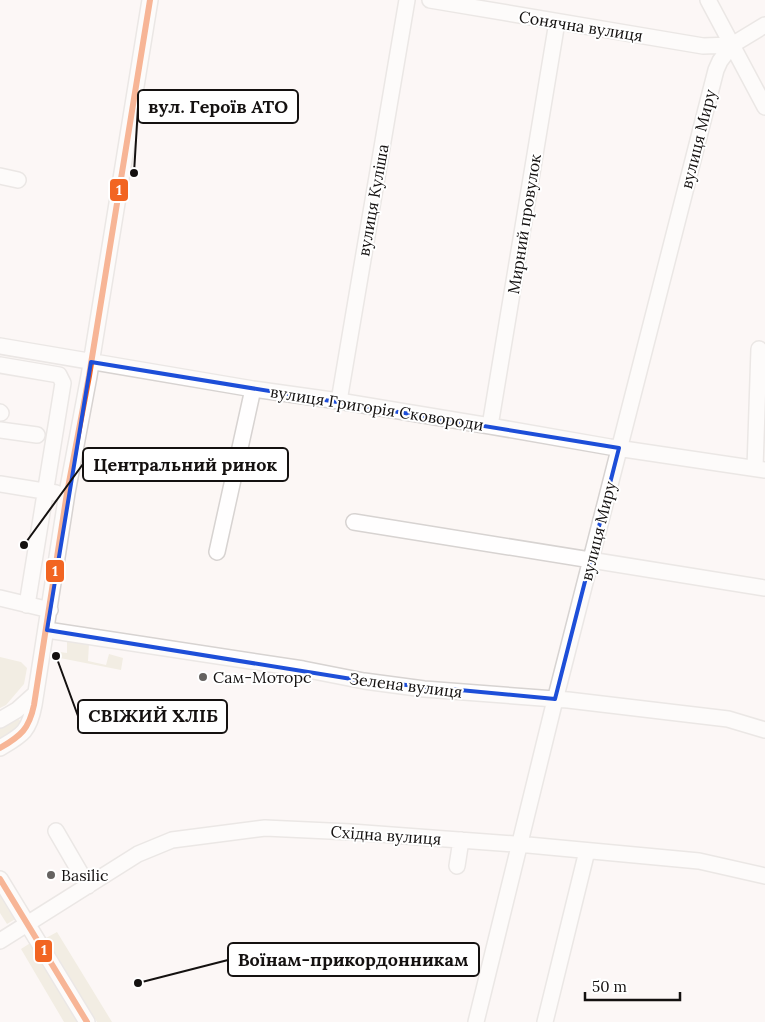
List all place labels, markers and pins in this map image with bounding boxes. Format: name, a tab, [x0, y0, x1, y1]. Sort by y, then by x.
callout: вул. Героїв АТО	[138, 90, 298, 123]
callout: Центральний ринок	[83, 448, 288, 481]
place label: Сам-Моторс	[213, 667, 311, 687]
marker: Сам-Моторс	[197, 671, 209, 683]
callout: СВІЖИЙ ХЛІБ	[78, 700, 227, 733]
place label: Basilic	[61, 865, 108, 885]
marker: Basilic	[45, 869, 57, 881]
callout: Воїнам-прикордонникам	[228, 943, 479, 976]

